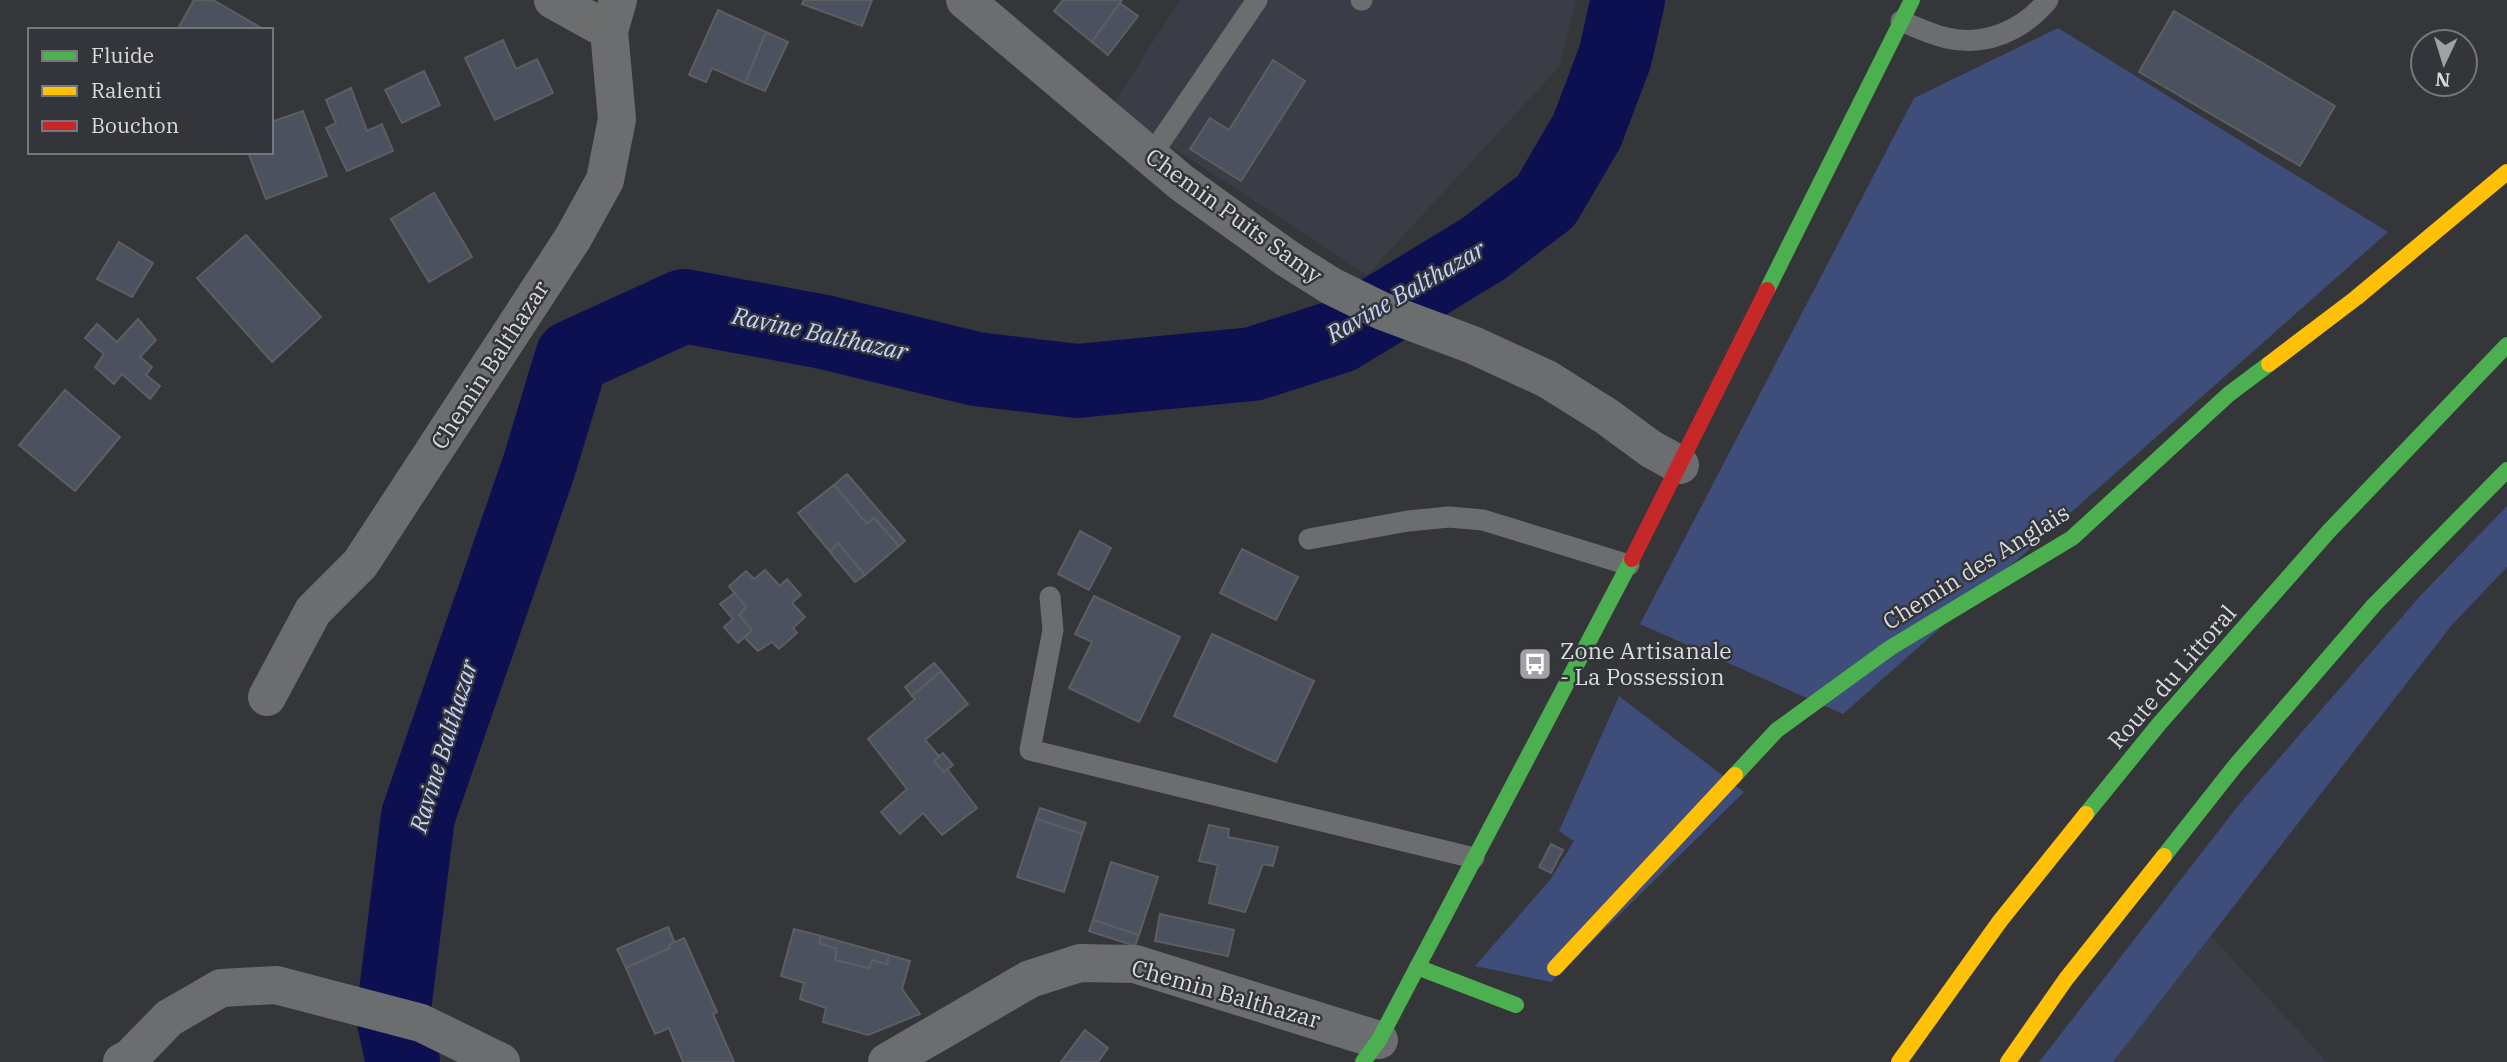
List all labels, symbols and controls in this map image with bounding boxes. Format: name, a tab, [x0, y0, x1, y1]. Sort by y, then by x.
legend	[28, 28, 273, 154]
north arrow	[2409, 28, 2479, 98]
text: Fluide	[91, 41, 154, 69]
text: N	[2434, 67, 2451, 92]
text: Ralenti	[91, 76, 162, 104]
text: Bouchon	[91, 111, 179, 139]
street label: Chemin Puits Samy	[1140, 141, 1329, 290]
water label: Ravine Balthazar	[1319, 232, 1492, 350]
street label: Chemin Balthazar	[423, 274, 555, 454]
water label: Ravine Balthazar	[729, 299, 912, 368]
street label: Chemin des Anglais	[1877, 497, 2074, 636]
street label: Route du Littoral	[2100, 598, 2242, 755]
place label: Zone Artisanale - La Possession	[1560, 635, 1732, 691]
bus stop icon: Zone Artisanale - La Possession	[1516, 645, 1554, 683]
water label: Ravine Balthazar	[401, 654, 485, 837]
street label: Chemin Balthazar	[1128, 952, 1324, 1034]

